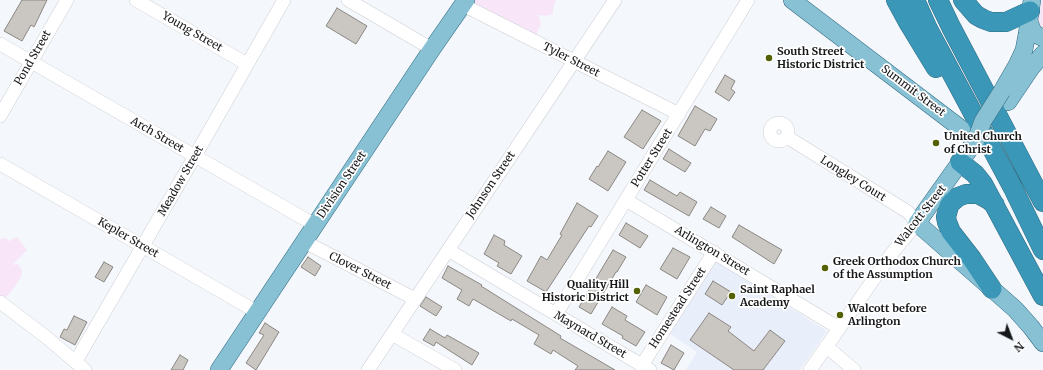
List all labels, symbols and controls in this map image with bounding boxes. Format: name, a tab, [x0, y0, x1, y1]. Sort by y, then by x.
street label: Young Street	[160, 9, 224, 55]
street label: Pond Street	[12, 28, 54, 88]
street label: Tyler Street	[540, 40, 602, 80]
place label: South Street Historic District	[777, 45, 864, 71]
marker: South Street Historic District	[764, 53, 774, 63]
street label: Summit Street	[878, 63, 948, 119]
street label: Arch Street	[128, 114, 186, 156]
street label: Potter Street	[629, 126, 675, 190]
place label: United Church of Christ	[944, 130, 1022, 156]
marker: United Church of Christ	[931, 138, 941, 148]
street label: Meadow Street	[156, 144, 206, 218]
street label: Division Street	[315, 149, 369, 221]
street label: Johnson Street	[464, 149, 518, 221]
street label: Longley Court	[818, 154, 888, 204]
street label: Walcott Street	[893, 183, 949, 249]
street label: Kepler Street	[95, 215, 161, 261]
street label: Arlington Street	[672, 223, 752, 279]
street label: Clover Street	[327, 250, 393, 292]
place label: Greek Orthodox Church of the Assumption	[833, 255, 961, 281]
marker: Greek Orthodox Church of the Assumption	[820, 263, 830, 273]
street label: Homestead Street	[647, 265, 709, 351]
place label: Quality Hill Historic District	[542, 278, 629, 304]
place label: Saint Raphael Academy	[740, 283, 815, 309]
marker: Quality Hill Historic District	[632, 286, 642, 296]
marker: Saint Raphael Academy	[727, 291, 737, 301]
place label: Walcott before Arlington	[848, 302, 927, 328]
street label: Maynard Street	[551, 309, 629, 361]
marker: Walcott before Arlington	[835, 310, 845, 320]
north arrow	[991, 318, 1031, 358]
text: N	[1011, 339, 1027, 355]

